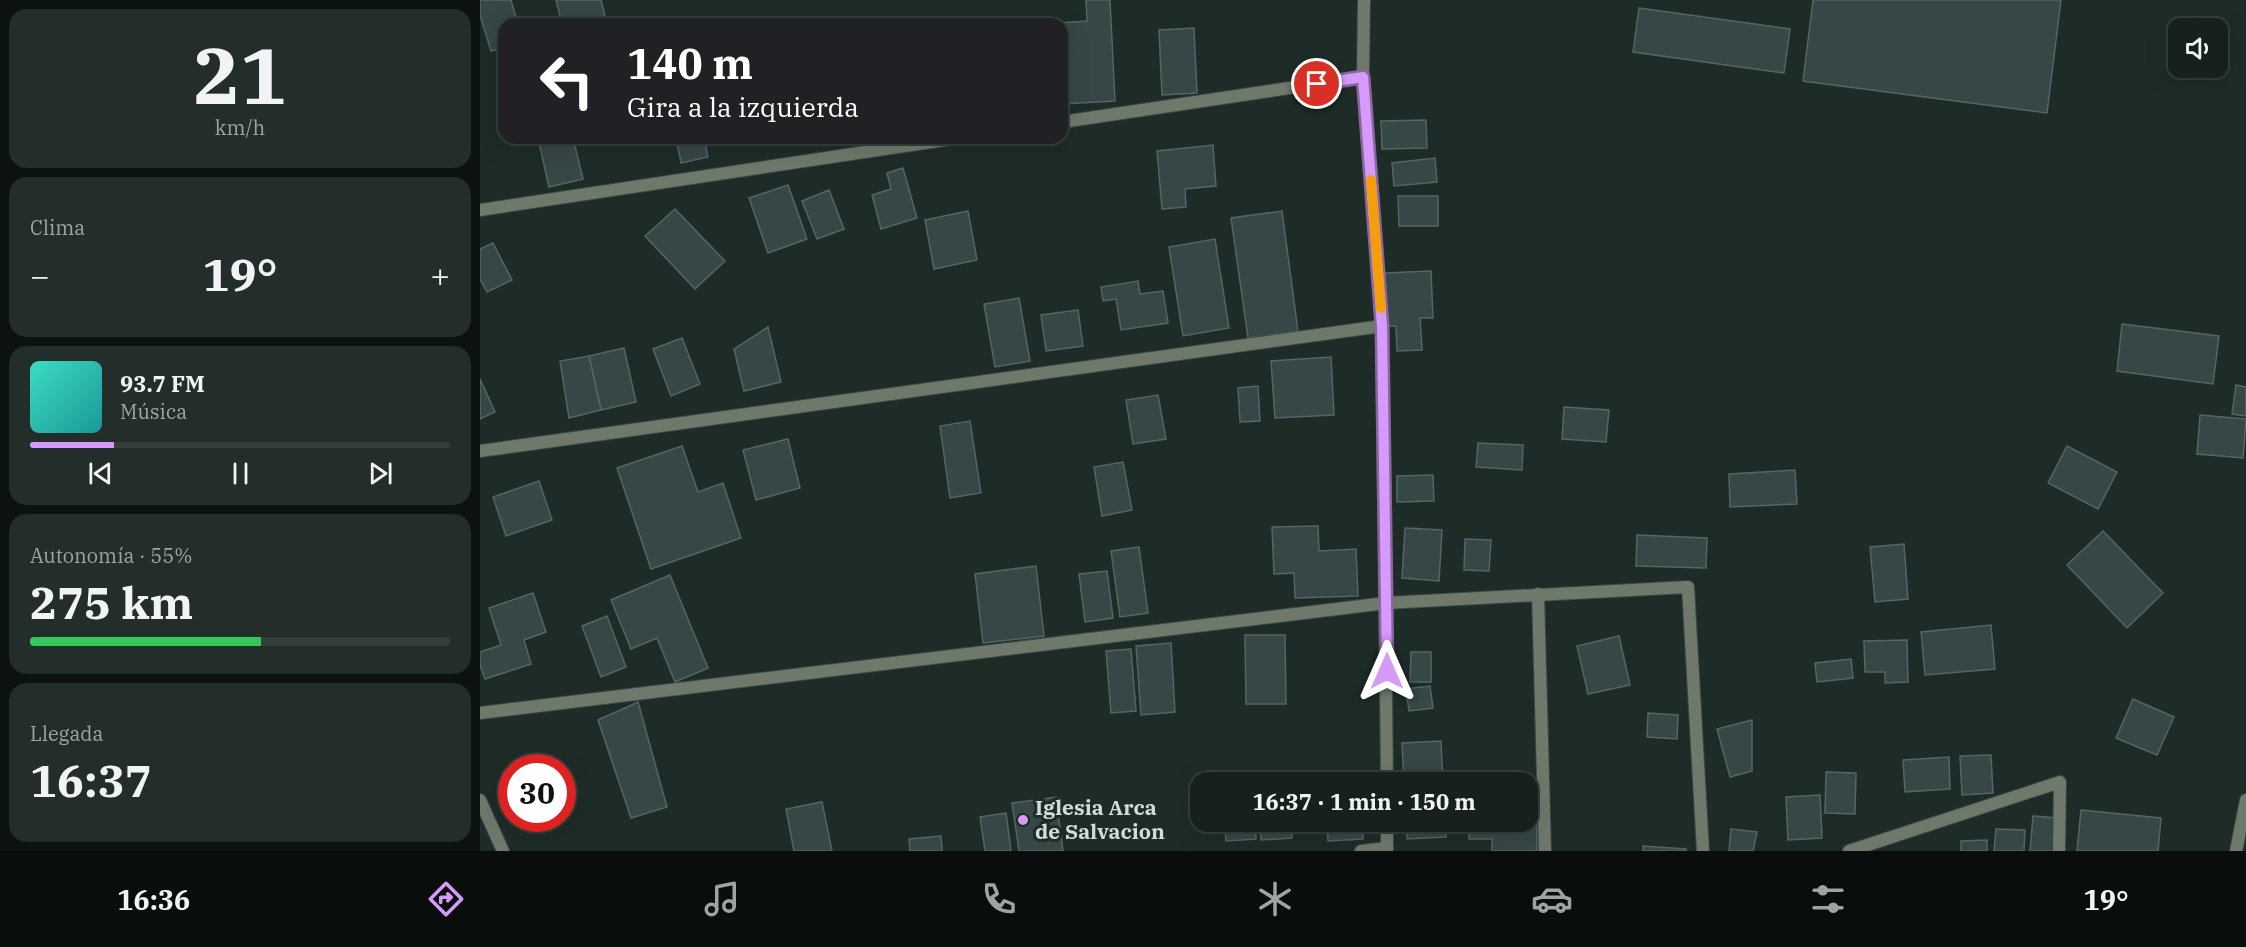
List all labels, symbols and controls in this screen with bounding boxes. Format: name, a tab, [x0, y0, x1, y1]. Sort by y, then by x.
map controls	[2168, 18, 2228, 78]
button: sound	[2168, 18, 2228, 78]
text: 21	[193, 24, 287, 125]
text: 140 m	[627, 36, 753, 91]
icon: left	[528, 42, 606, 120]
pin	[1291, 58, 1342, 109]
icon: arrive	[1300, 67, 1333, 100]
text: Gira a la izquierda	[627, 89, 859, 124]
text: km/h	[215, 114, 265, 141]
text: Clima	[30, 214, 85, 241]
text: 19°	[202, 245, 278, 303]
text: −	[30, 254, 50, 297]
text: +	[430, 254, 450, 297]
text: 93.7 FM	[120, 369, 205, 398]
text: Música	[120, 398, 187, 425]
icon: previous	[84, 457, 117, 490]
icon: pause	[224, 457, 257, 490]
icon: next	[364, 457, 397, 490]
text: Autonomía · 55%	[30, 542, 192, 569]
text: 275 km	[30, 573, 193, 631]
position arrow	[1355, 639, 1419, 703]
text: Llegada	[30, 720, 103, 747]
text: 16:37	[30, 751, 152, 809]
speed limit sign: 30	[498, 754, 576, 832]
text: 16:37 · 1 min · 150 m	[1252, 787, 1476, 816]
place label: Iglesia Arca de Salvacion	[1035, 793, 1165, 845]
marker: Iglesia Arca de Salvacion	[1016, 813, 1030, 827]
icon: directions	[425, 878, 467, 920]
icon: music	[701, 878, 743, 920]
icon: phone	[978, 878, 1020, 920]
icon: climate	[1254, 878, 1296, 920]
icon: car	[1531, 878, 1573, 920]
icon: filters	[1807, 878, 1849, 920]
text: 16:36	[117, 882, 190, 917]
text: 19°	[2084, 882, 2129, 917]

